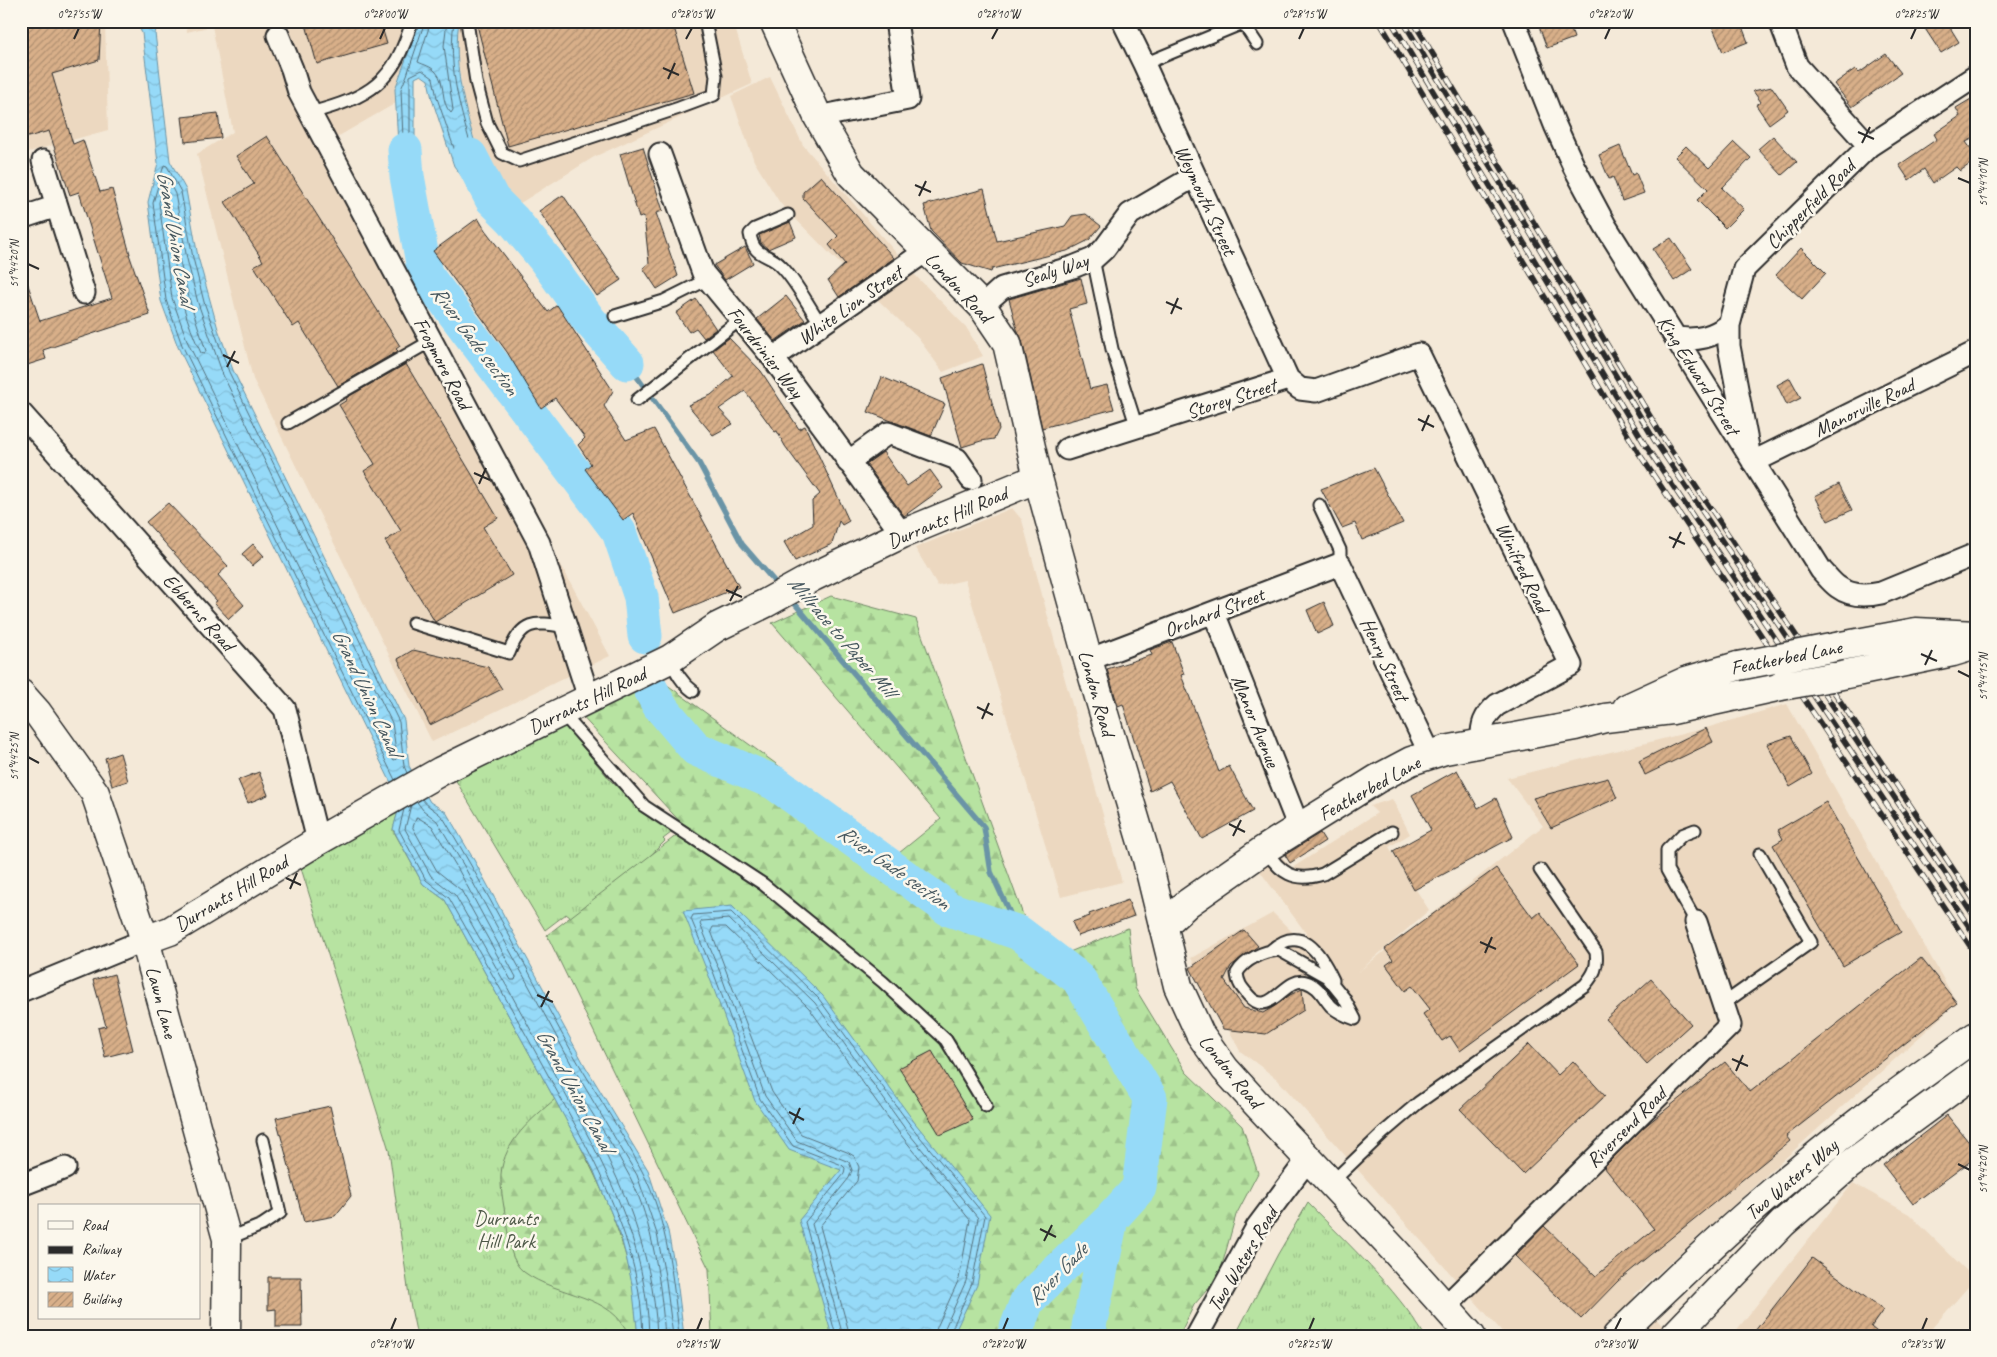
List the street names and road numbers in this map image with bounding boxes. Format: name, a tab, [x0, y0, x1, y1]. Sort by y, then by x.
street label: Weymouth Street	[1169, 141, 1243, 261]
street label: Chipperfield Road	[1760, 152, 1863, 254]
street label: London Road	[920, 247, 1000, 330]
street label: Sealy Way	[1019, 247, 1094, 293]
street label: White Lion Street	[793, 258, 910, 351]
street label: Fourdrinier Way	[722, 301, 811, 405]
street label: King Edward Street	[1652, 311, 1747, 442]
street label: Frogmore Road	[408, 313, 479, 416]
street label: Storey Street	[1183, 371, 1282, 425]
street label: Manorville Road	[1810, 371, 1921, 442]
street label: Durrants Hill Road	[883, 480, 1014, 554]
street label: Winifred Road	[1490, 518, 1556, 619]
street label: Ebberns Road	[157, 568, 242, 659]
street label: Orchard Street	[1161, 581, 1270, 643]
street label: Henry Street	[1354, 614, 1416, 708]
street label: Featherbed Lane	[1728, 634, 1845, 681]
street label: London Road	[1072, 648, 1121, 742]
street label: Durrants Hill Road	[524, 660, 653, 740]
street label: Manor Avenue	[1226, 671, 1286, 772]
street label: Featherbed Lane	[1314, 749, 1426, 827]
street label: Durrants Hill Road	[170, 848, 295, 937]
street label: Lawn Lane	[140, 964, 183, 1042]
street label: London Road	[1193, 1029, 1270, 1116]
street label: Riversend Road	[1581, 1080, 1674, 1173]
street label: Two Waters Way	[1740, 1132, 1844, 1226]
street label: Two Waters Road	[1202, 1200, 1285, 1316]

